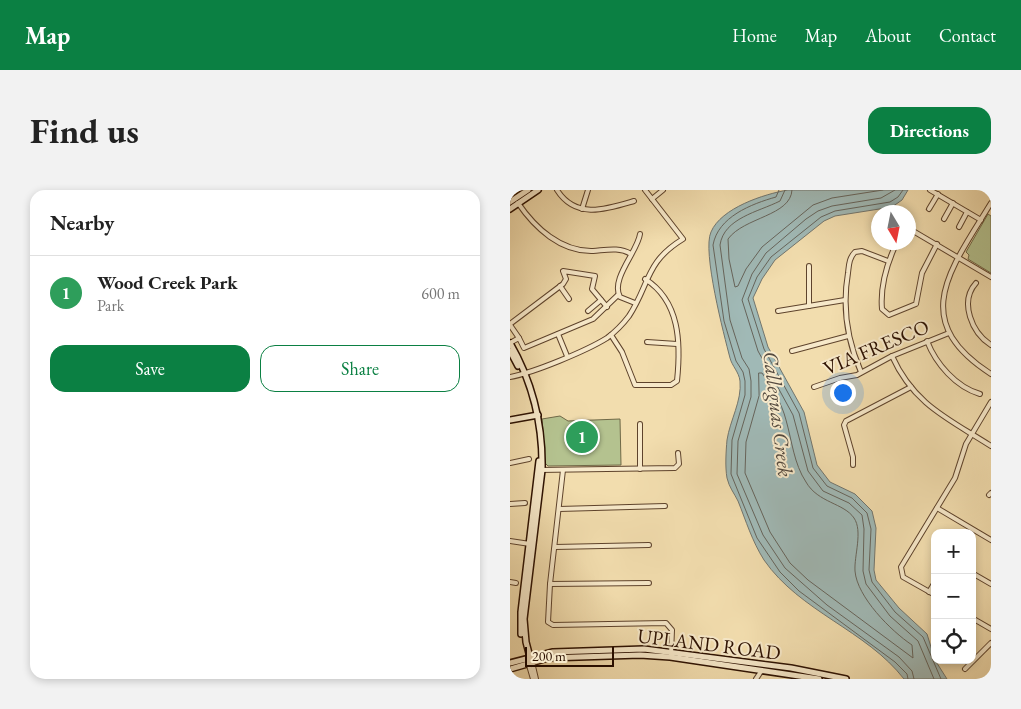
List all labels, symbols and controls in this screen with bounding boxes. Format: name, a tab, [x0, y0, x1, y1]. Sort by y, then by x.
text: Map	[25, 20, 70, 51]
text: Home	[732, 24, 777, 47]
text: Map	[805, 24, 837, 47]
text: About	[865, 24, 911, 47]
text: Contact	[939, 24, 996, 47]
button: Directions	[868, 107, 991, 154]
text: Find us	[30, 108, 139, 153]
north arrow	[871, 205, 916, 250]
text: Nearby	[50, 209, 114, 236]
text: Wood Creek Park	[97, 270, 238, 295]
text: 1	[62, 283, 70, 304]
text: 600 m	[421, 283, 460, 304]
text: Park	[97, 295, 124, 316]
street label: VIA FRESCO	[819, 313, 933, 381]
button: Save	[50, 345, 250, 392]
button: Share	[260, 345, 460, 392]
water label: Calleguas Creek	[757, 350, 800, 479]
your location	[830, 380, 856, 406]
pin: 1	[566, 418, 598, 456]
map controls	[931, 529, 976, 664]
button: +	[931, 529, 976, 574]
button: −	[931, 574, 976, 619]
button: locate	[931, 619, 976, 664]
street label: UPLAND ROAD	[636, 622, 782, 666]
scale bar	[525, 644, 614, 667]
text: 200 m	[532, 647, 566, 665]

